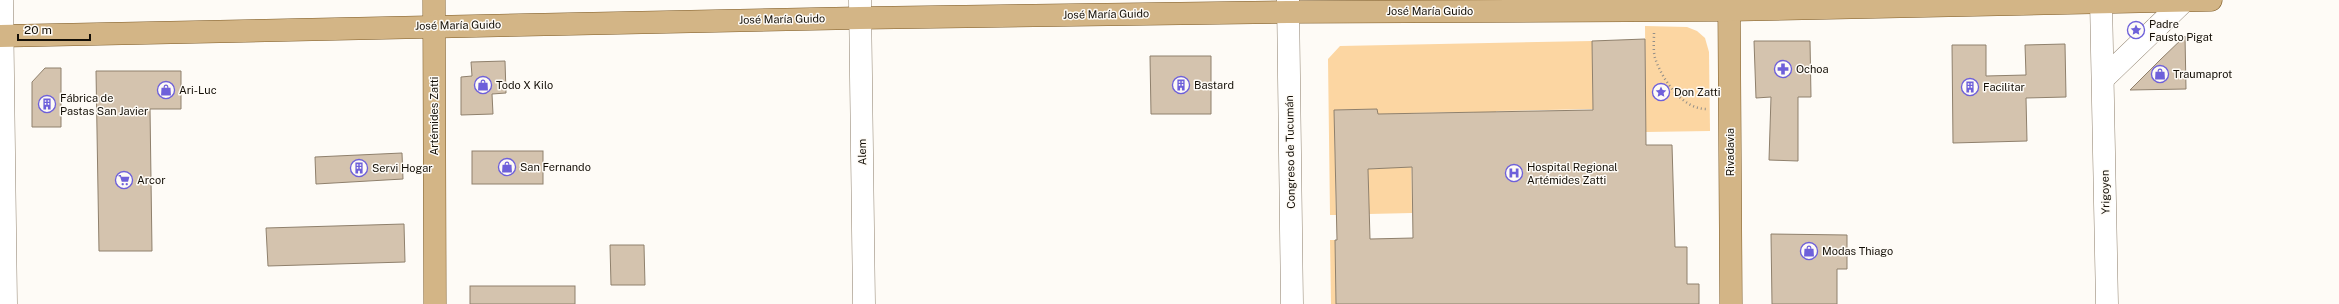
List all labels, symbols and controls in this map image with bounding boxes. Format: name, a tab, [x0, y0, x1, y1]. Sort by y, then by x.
street label: José María Guido	[1387, 5, 1473, 17]
street label: José María Guido	[1063, 7, 1149, 21]
street label: José María Guido	[739, 12, 825, 26]
scale bar	[18, 16, 90, 42]
street label: José María Guido	[415, 18, 501, 32]
place label: Padre Fausto Pigat	[2149, 18, 2213, 43]
place icon: Padre Fausto Pigat	[2126, 20, 2146, 40]
text: 20 m	[24, 23, 52, 37]
pharmacy icon: Ochoa	[1773, 59, 1793, 79]
place label: Ochoa	[1796, 63, 1828, 75]
shop icon: Traumaprot	[2150, 64, 2170, 84]
place label: Traumaprot	[2173, 68, 2232, 80]
shop icon: Todo X Kilo	[473, 75, 493, 95]
building icon: Bastard	[1171, 75, 1191, 95]
street label: Artémides Zatti	[428, 76, 440, 156]
building icon: Facilitar	[1960, 77, 1980, 97]
place label: Todo X Kilo	[496, 79, 553, 91]
place label: Bastard	[1194, 79, 1234, 91]
shop icon: Ari-Luc	[156, 80, 176, 100]
place label: Facilitar	[1983, 81, 2025, 93]
place icon: Don Zatti	[1651, 82, 1671, 102]
place label: Ari-Luc	[179, 84, 217, 96]
place label: Don Zatti	[1674, 86, 1721, 98]
place label: Fábrica de Pastas San Javier	[60, 92, 148, 117]
building icon: Fábrica de Pastas San Javier	[37, 94, 57, 114]
street label: Congreso de Tucumán	[1283, 95, 1297, 209]
street label: Rivadavia	[1724, 128, 1736, 176]
street label: Alem	[856, 139, 868, 165]
shop icon: San Fernando	[497, 157, 517, 177]
building icon: Servi Hogar	[349, 158, 369, 178]
place label: San Fernando	[520, 161, 591, 173]
place label: Hospital Regional Artémides Zatti	[1527, 161, 1618, 186]
place label: Servi Hogar	[372, 162, 433, 174]
hospital icon: Hospital Regional Artémides Zatti	[1504, 163, 1524, 183]
supermarket icon: Arcor	[114, 170, 134, 190]
street label: Yrigoyen	[2099, 170, 2111, 214]
place label: Arcor	[137, 174, 166, 186]
shop icon: Modas Thiago	[1799, 241, 1819, 261]
place label: Modas Thiago	[1822, 245, 1893, 257]

